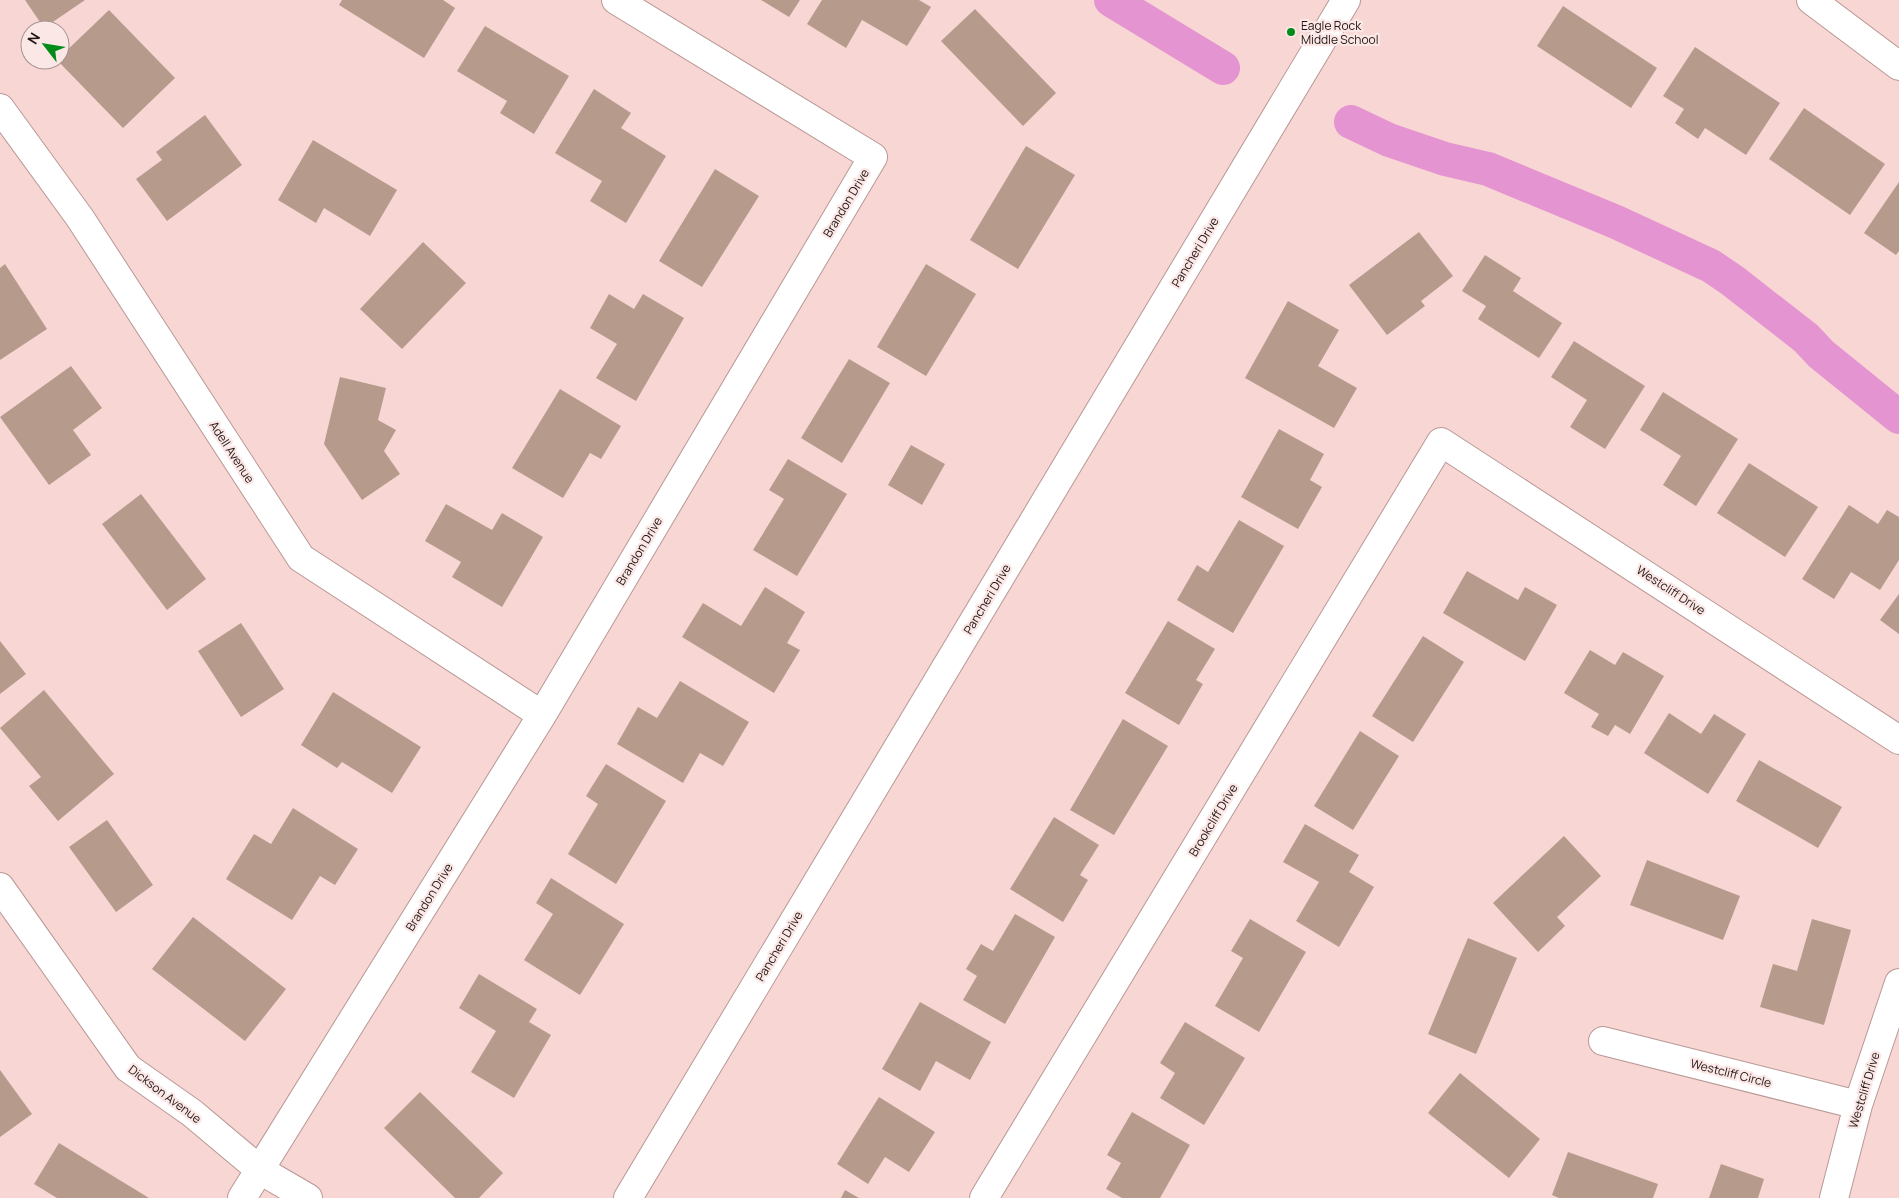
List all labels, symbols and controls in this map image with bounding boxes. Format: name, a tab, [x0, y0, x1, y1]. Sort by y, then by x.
place label: Eagle Rock Middle School	[1301, 17, 1379, 48]
north arrow	[20, 20, 70, 70]
marker: Eagle Rock Middle School	[1285, 26, 1297, 38]
text: N	[23, 29, 44, 47]
street label: Brandon Drive	[819, 166, 873, 240]
street label: Pancheri Drive	[1167, 214, 1223, 290]
street label: Adell Avenue	[206, 418, 258, 486]
street label: Brandon Drive	[612, 514, 666, 588]
street label: Pancheri Drive	[959, 561, 1015, 637]
street label: Westcliff Drive	[1633, 561, 1709, 619]
street label: Brookcliff Drive	[1185, 780, 1241, 860]
street label: Brandon Drive	[401, 860, 457, 934]
street label: Pancheri Drive	[751, 908, 807, 984]
street label: Westcliff Drive	[1844, 1050, 1884, 1130]
street label: Westcliff Circle	[1689, 1055, 1773, 1091]
street label: Dickson Avenue	[125, 1061, 205, 1127]

